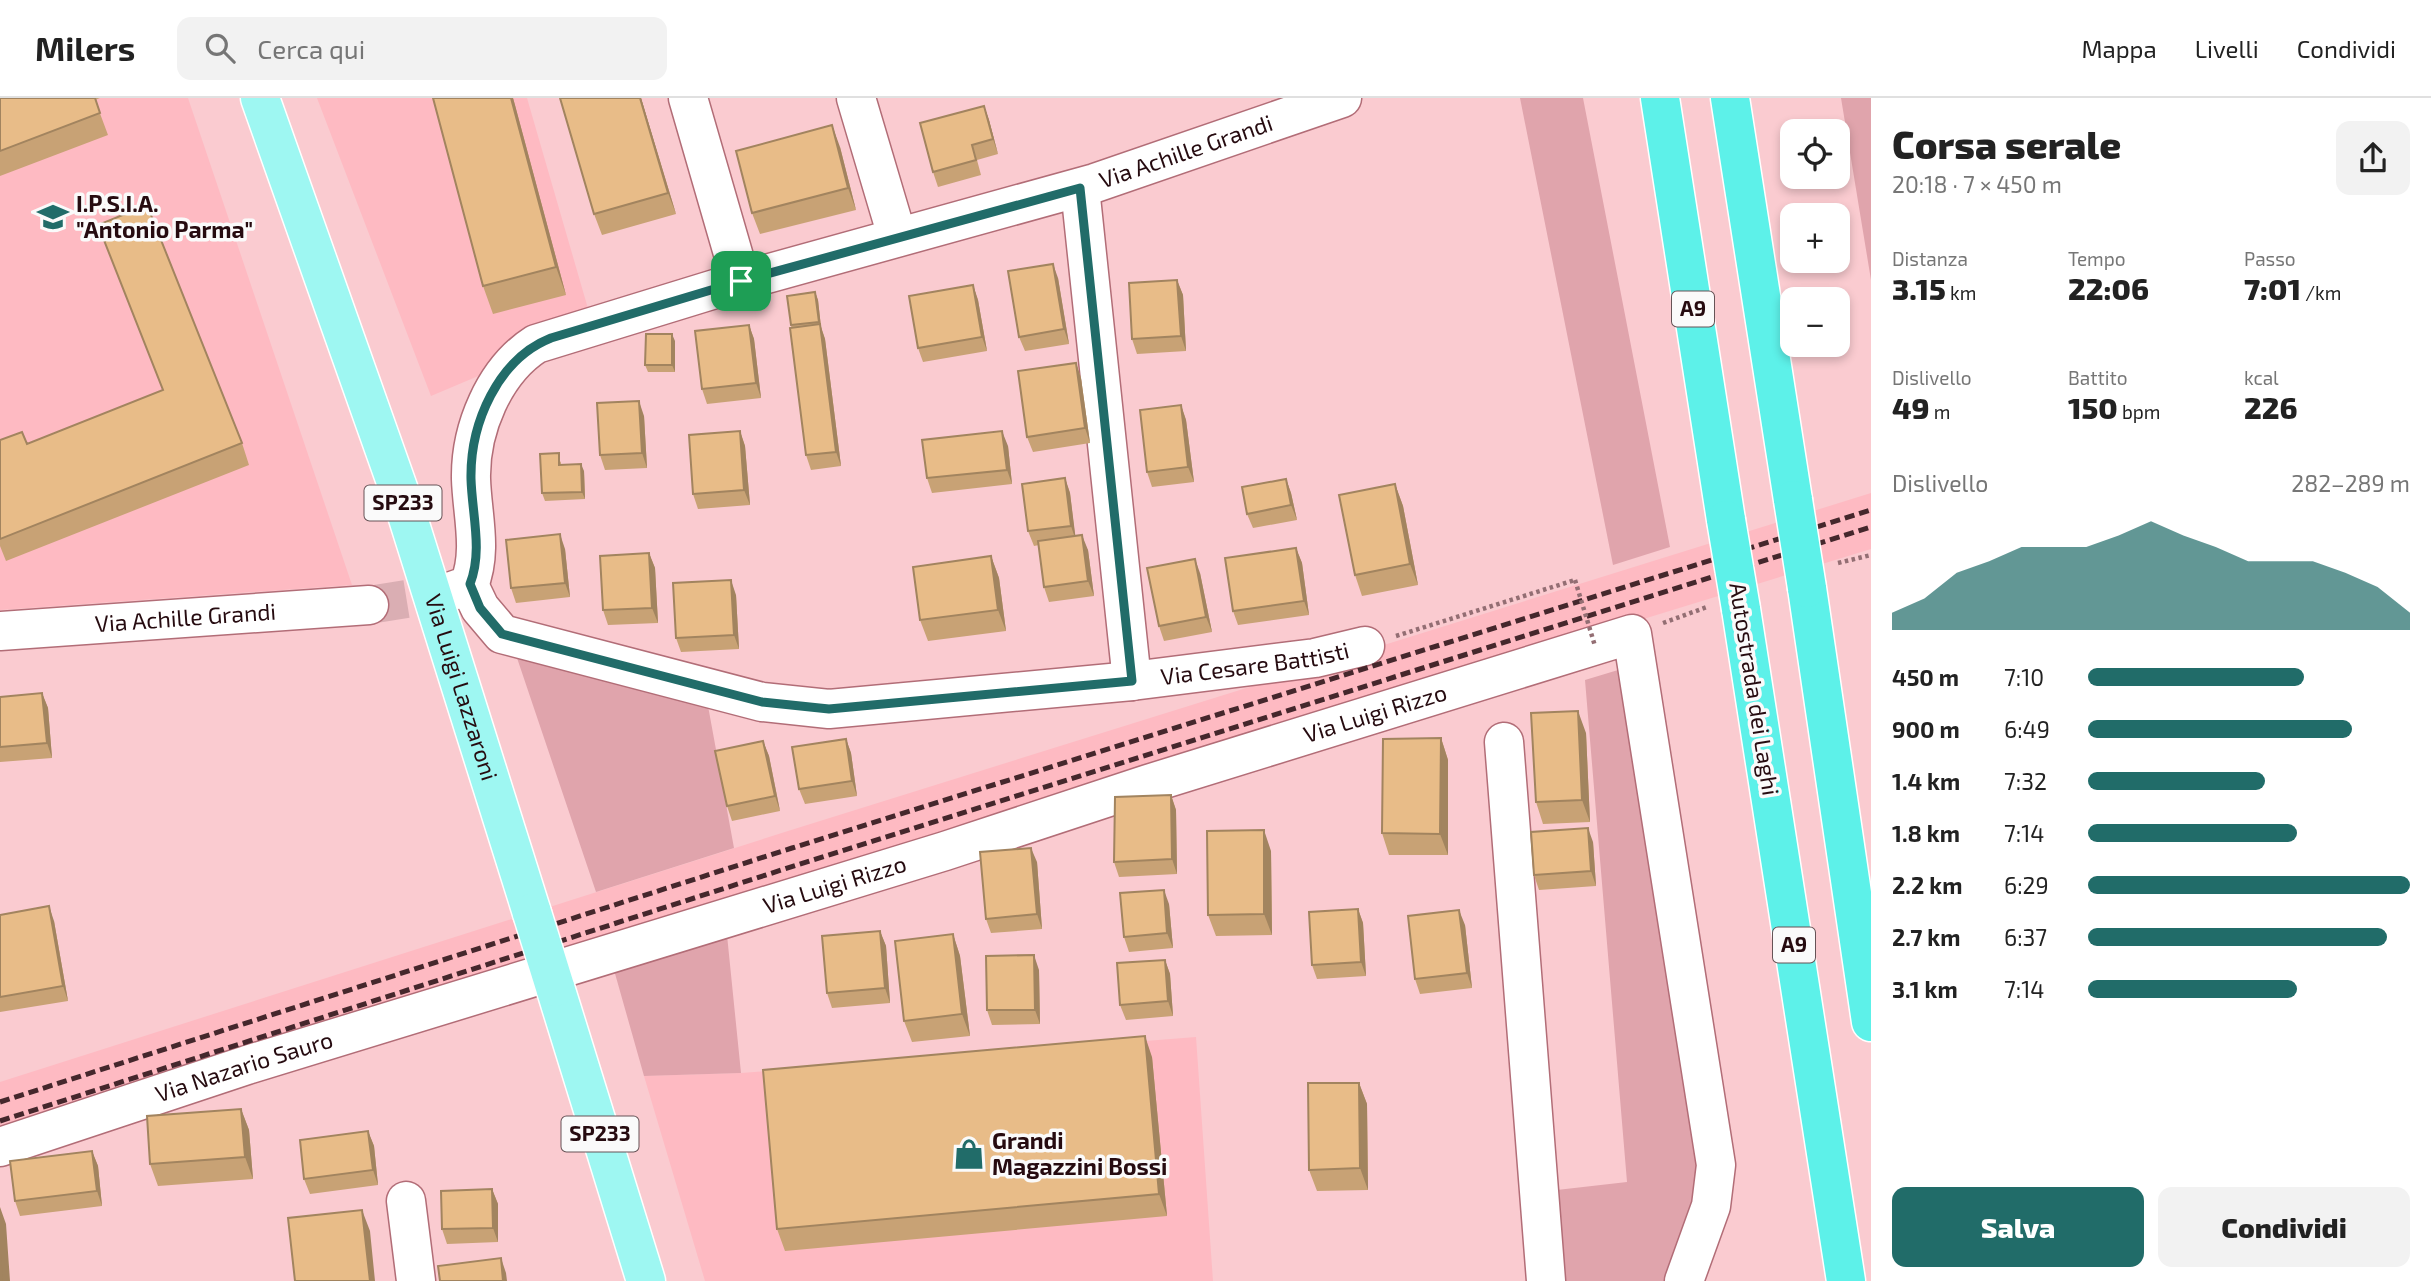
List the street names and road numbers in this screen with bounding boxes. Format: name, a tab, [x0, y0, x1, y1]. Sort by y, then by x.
street label: Via Achille Grandi	[1095, 108, 1276, 194]
road number: A9	[1672, 292, 1714, 326]
road number: SP233	[364, 486, 442, 520]
street label: Autostrada dei Laghi	[1724, 580, 1786, 797]
street label: Via Luigi Lazzaroni	[420, 591, 505, 784]
street label: Via Achille Grandi	[94, 597, 277, 637]
street label: Via Cesare Battisti	[1159, 635, 1352, 690]
street label: Via Luigi Rizzo	[1300, 677, 1450, 748]
street label: Via Luigi Rizzo	[759, 849, 909, 919]
road number: A9	[1773, 928, 1815, 962]
street label: Via Nazario Sauro	[152, 1025, 336, 1107]
road number: SP233	[562, 1116, 638, 1152]

